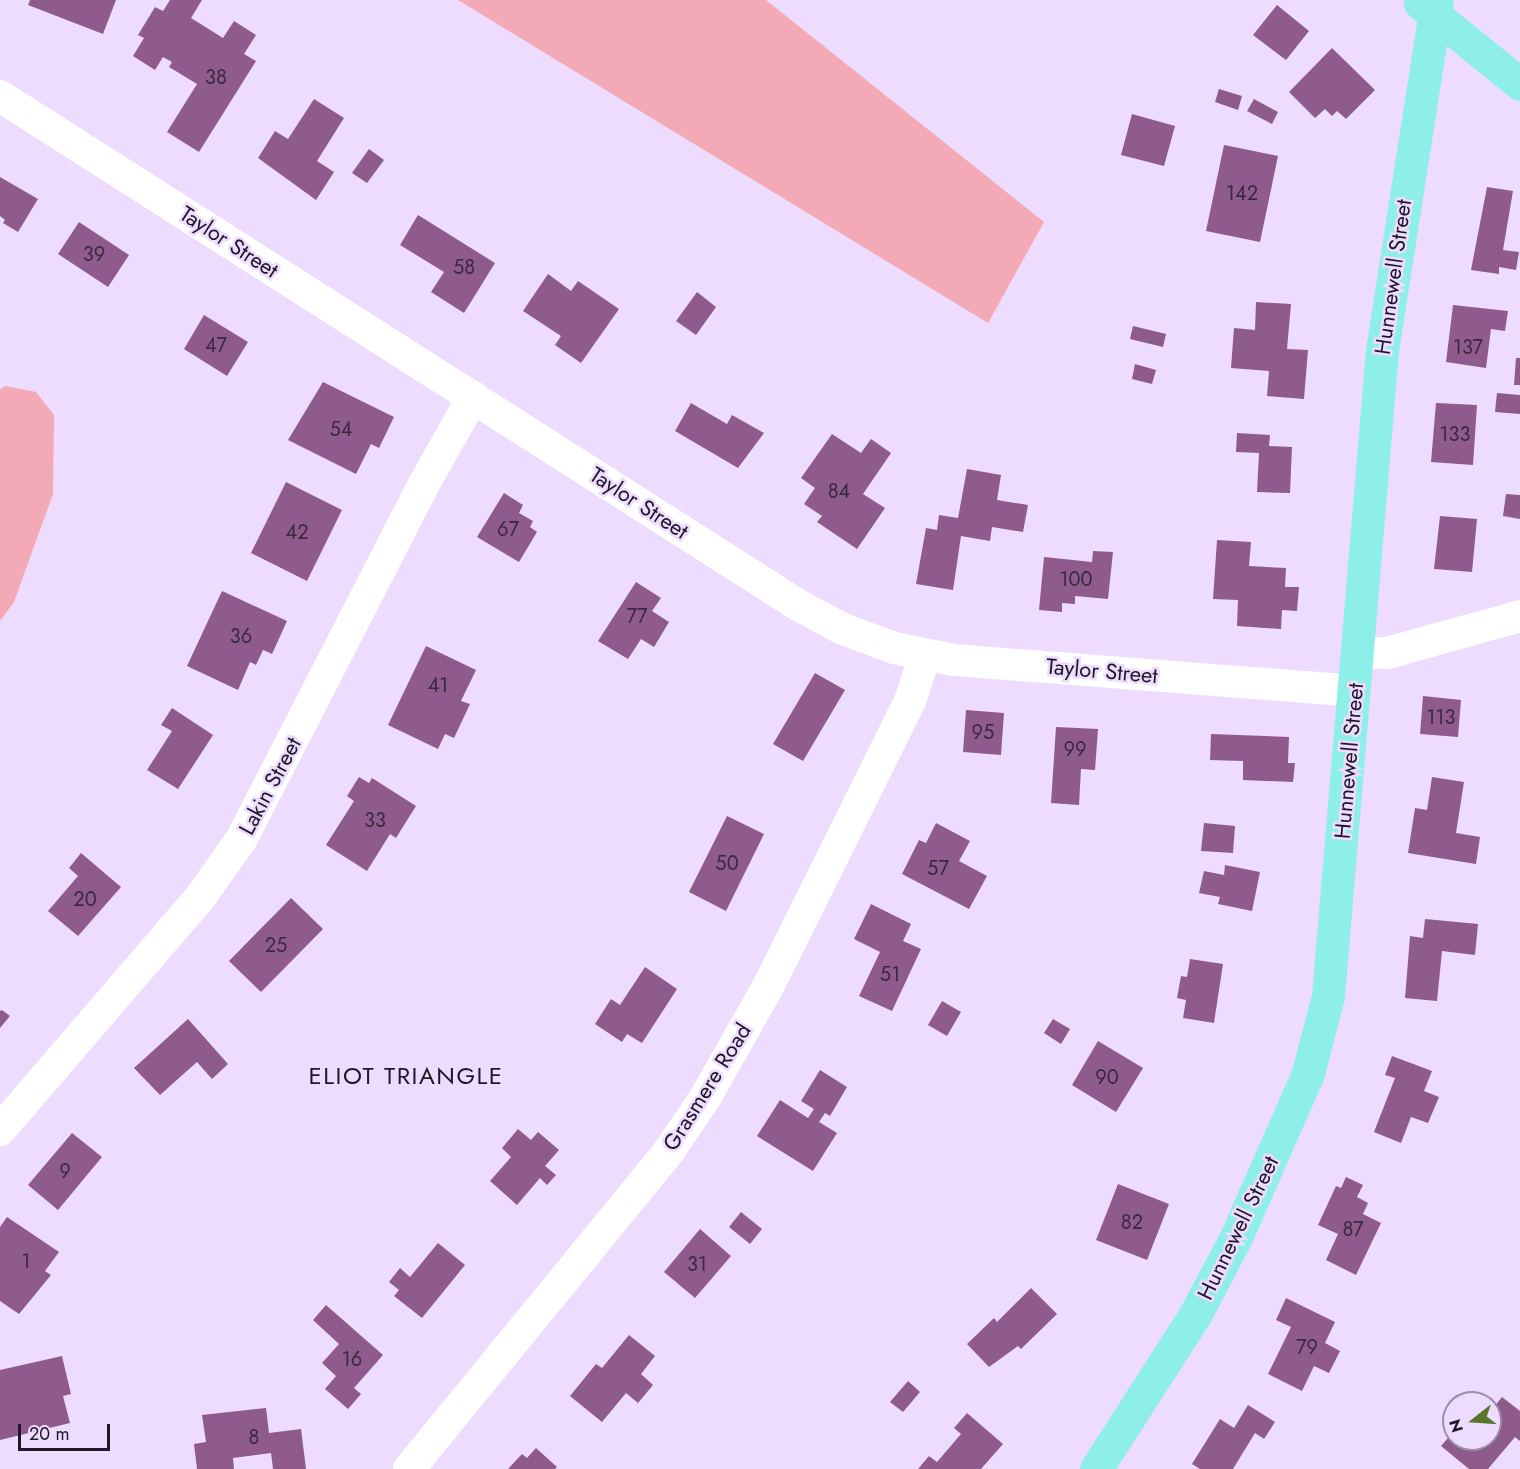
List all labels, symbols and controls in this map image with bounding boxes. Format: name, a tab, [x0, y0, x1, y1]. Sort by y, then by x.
house number: 38	[205, 65, 227, 89]
house number: 142	[1226, 181, 1258, 205]
street label: Hunnewell Street	[1369, 198, 1417, 356]
street label: Taylor Street	[175, 200, 283, 284]
house number: 39	[83, 242, 105, 266]
house number: 58	[453, 255, 475, 279]
house number: 47	[205, 333, 227, 357]
house number: 137	[1453, 335, 1483, 359]
house number: 54	[330, 417, 352, 441]
house number: 133	[1440, 422, 1470, 446]
street label: Taylor Street	[585, 461, 693, 545]
house number: 84	[828, 479, 850, 503]
house number: 67	[497, 517, 519, 541]
house number: 42	[285, 520, 309, 544]
house number: 100	[1060, 567, 1092, 591]
house number: 77	[627, 604, 647, 628]
house number: 36	[230, 624, 252, 648]
street label: Taylor Street	[1045, 653, 1159, 689]
house number: 41	[428, 673, 448, 697]
street label: Hunnewell Street	[1329, 682, 1369, 840]
house number: 113	[1427, 705, 1455, 729]
house number: 95	[972, 720, 994, 744]
street label: Lakin Street	[233, 733, 307, 839]
house number: 99	[1063, 737, 1087, 761]
house number: 33	[364, 808, 386, 832]
house number: 50	[715, 851, 739, 875]
house number: 57	[927, 856, 949, 880]
house number: 20	[73, 887, 97, 911]
house number: 25	[265, 933, 287, 957]
house number: 51	[880, 962, 900, 986]
street label: Grasmere Road	[657, 1018, 757, 1156]
district label: ELIOT TRIANGLE	[309, 1062, 503, 1090]
house number: 90	[1095, 1065, 1119, 1089]
street label: Hunnewell Street	[1192, 1152, 1284, 1304]
house number: 9	[59, 1159, 71, 1183]
house number: 82	[1121, 1210, 1143, 1234]
house number: 87	[1342, 1217, 1364, 1241]
house number: 1	[22, 1249, 30, 1273]
house number: 31	[687, 1252, 707, 1276]
house number: 79	[1296, 1335, 1318, 1359]
house number: 16	[342, 1347, 362, 1371]
north arrow	[1442, 1391, 1502, 1451]
scale bar	[21, 1412, 112, 1450]
text: N	[1443, 1416, 1469, 1435]
text: 20 m	[29, 1421, 69, 1447]
house number: 8	[249, 1425, 259, 1449]

